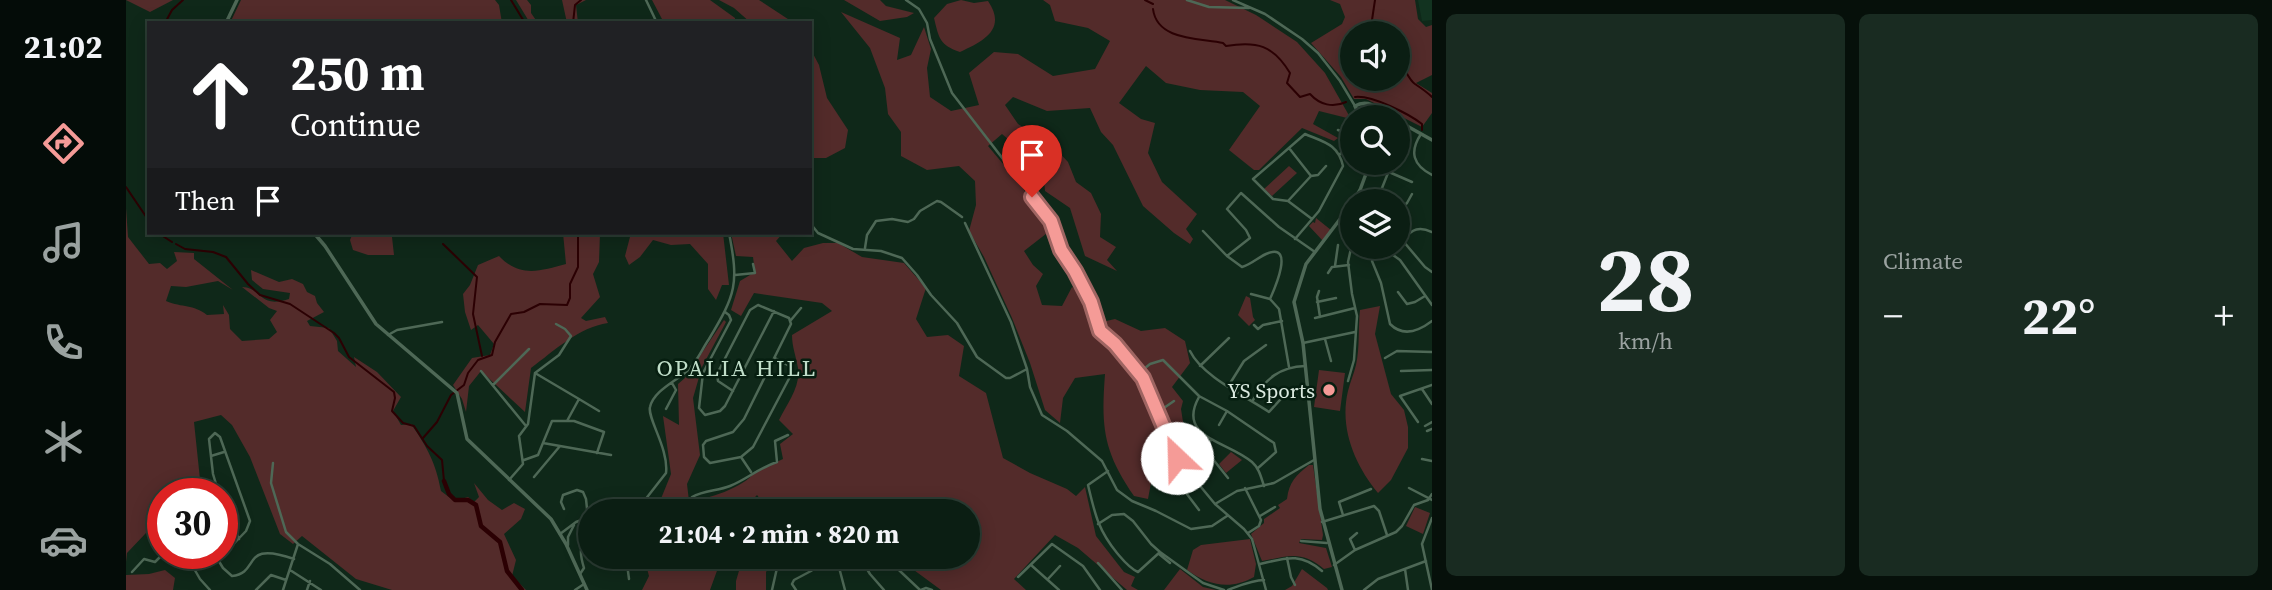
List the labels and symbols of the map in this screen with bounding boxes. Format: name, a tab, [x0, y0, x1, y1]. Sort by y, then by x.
pin	[1002, 125, 1062, 197]
district label: OPALIA HILL	[657, 352, 817, 384]
place label: YS Sports	[1227, 376, 1315, 405]
marker: YS Sports	[1321, 382, 1337, 398]
position arrow	[1140, 421, 1214, 495]
speed limit sign: 30	[147, 478, 238, 569]

